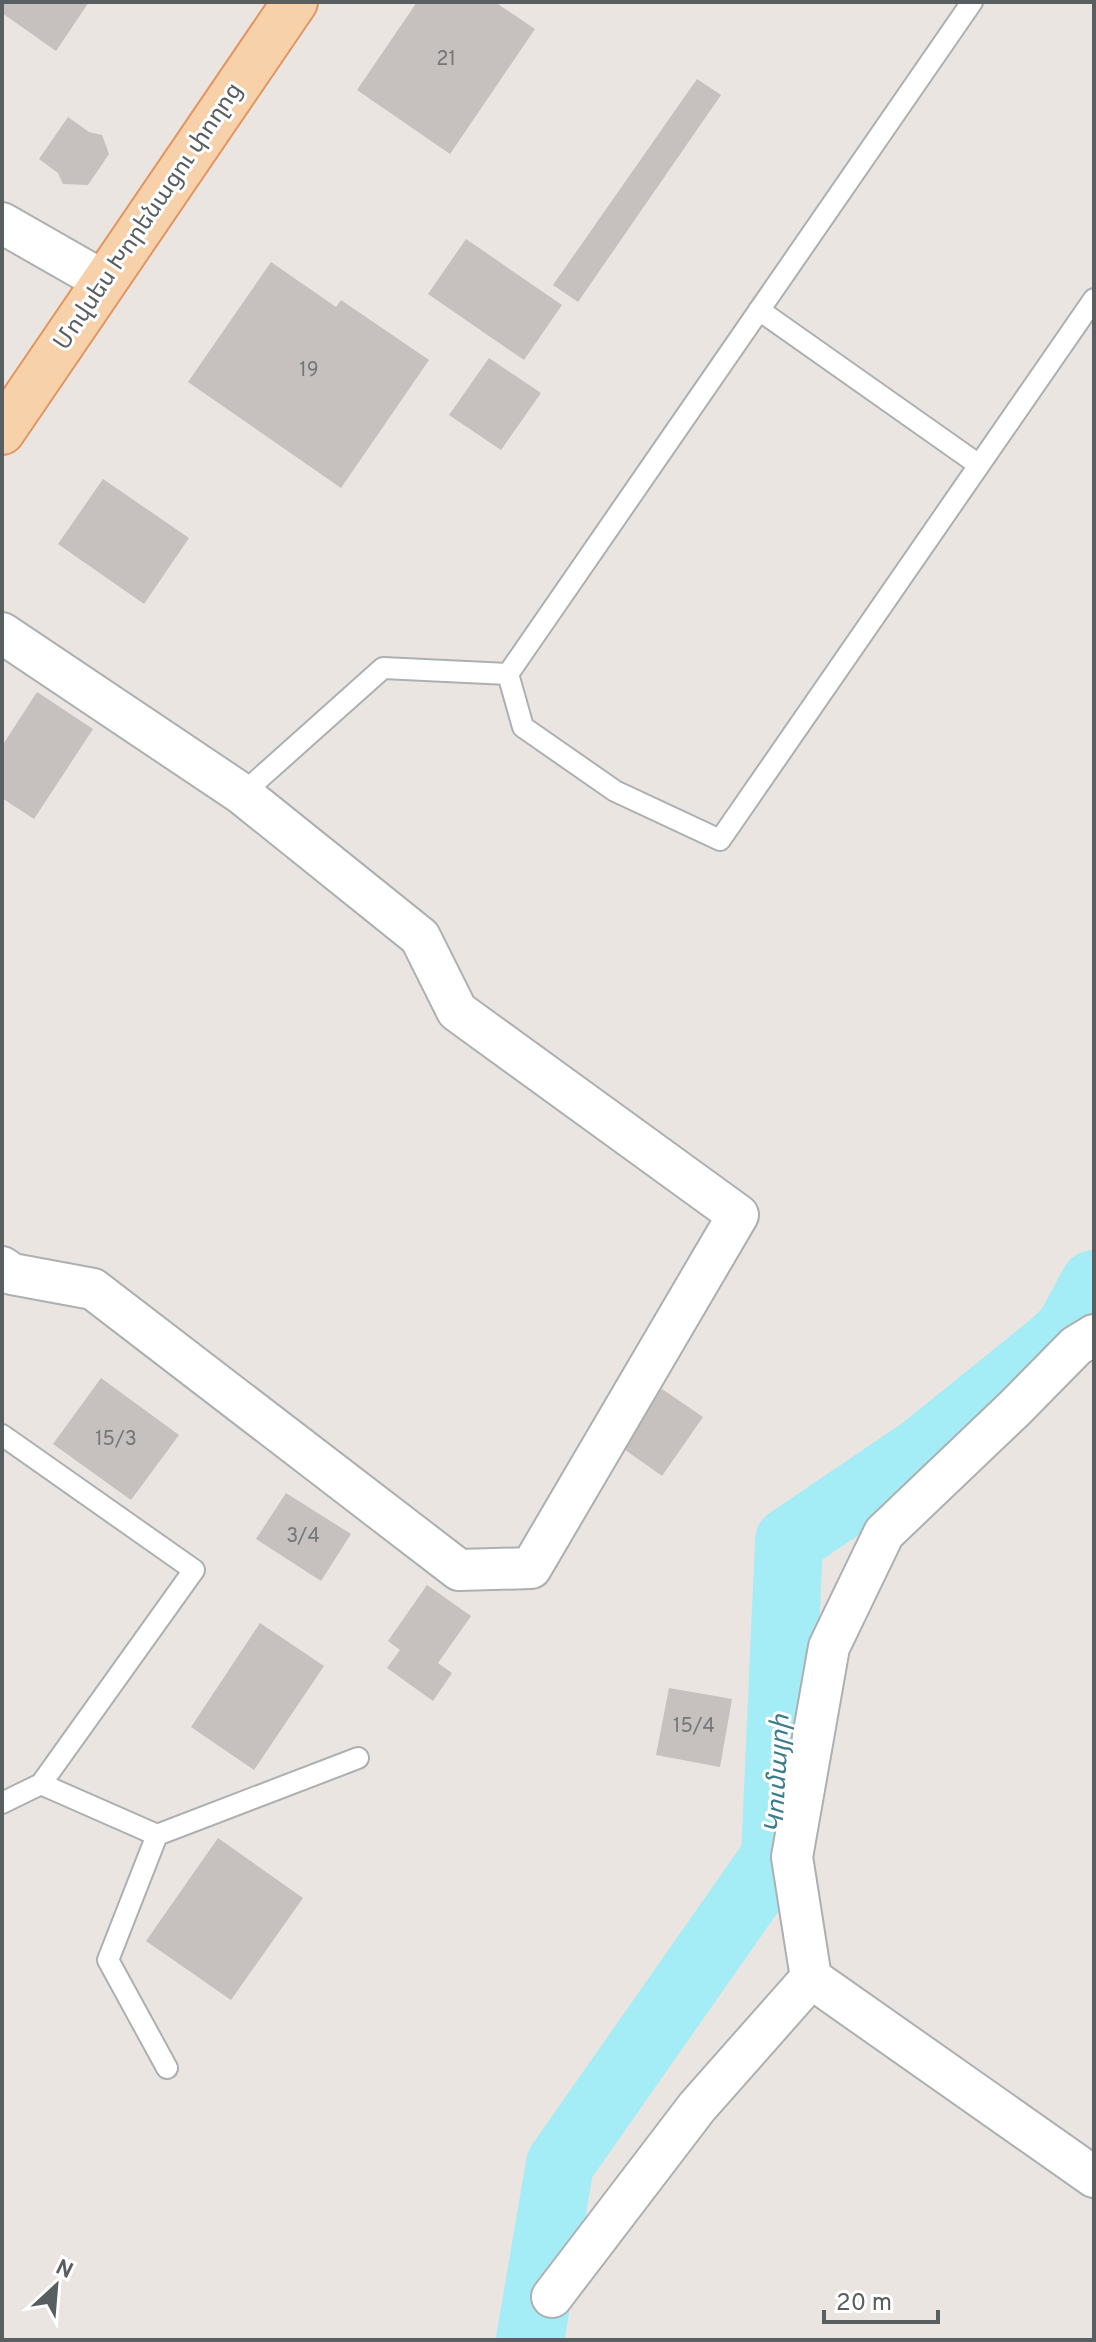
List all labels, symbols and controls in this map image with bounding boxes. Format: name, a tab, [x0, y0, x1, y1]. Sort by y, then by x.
house number: 21	[436, 47, 456, 73]
street label: Մովսես Խորենացու փողոց	[48, 77, 250, 357]
house number: 19	[299, 358, 319, 384]
house number: 15/3	[95, 1427, 137, 1453]
house number: 3/4	[286, 1524, 320, 1550]
water label: Կումայրի	[759, 1713, 799, 1835]
house number: 15/4	[673, 1714, 715, 1740]
north arrow	[16, 2246, 96, 2326]
text: N	[51, 2255, 77, 2286]
scale bar	[824, 2274, 938, 2324]
text: 20 m	[836, 2289, 892, 2319]

